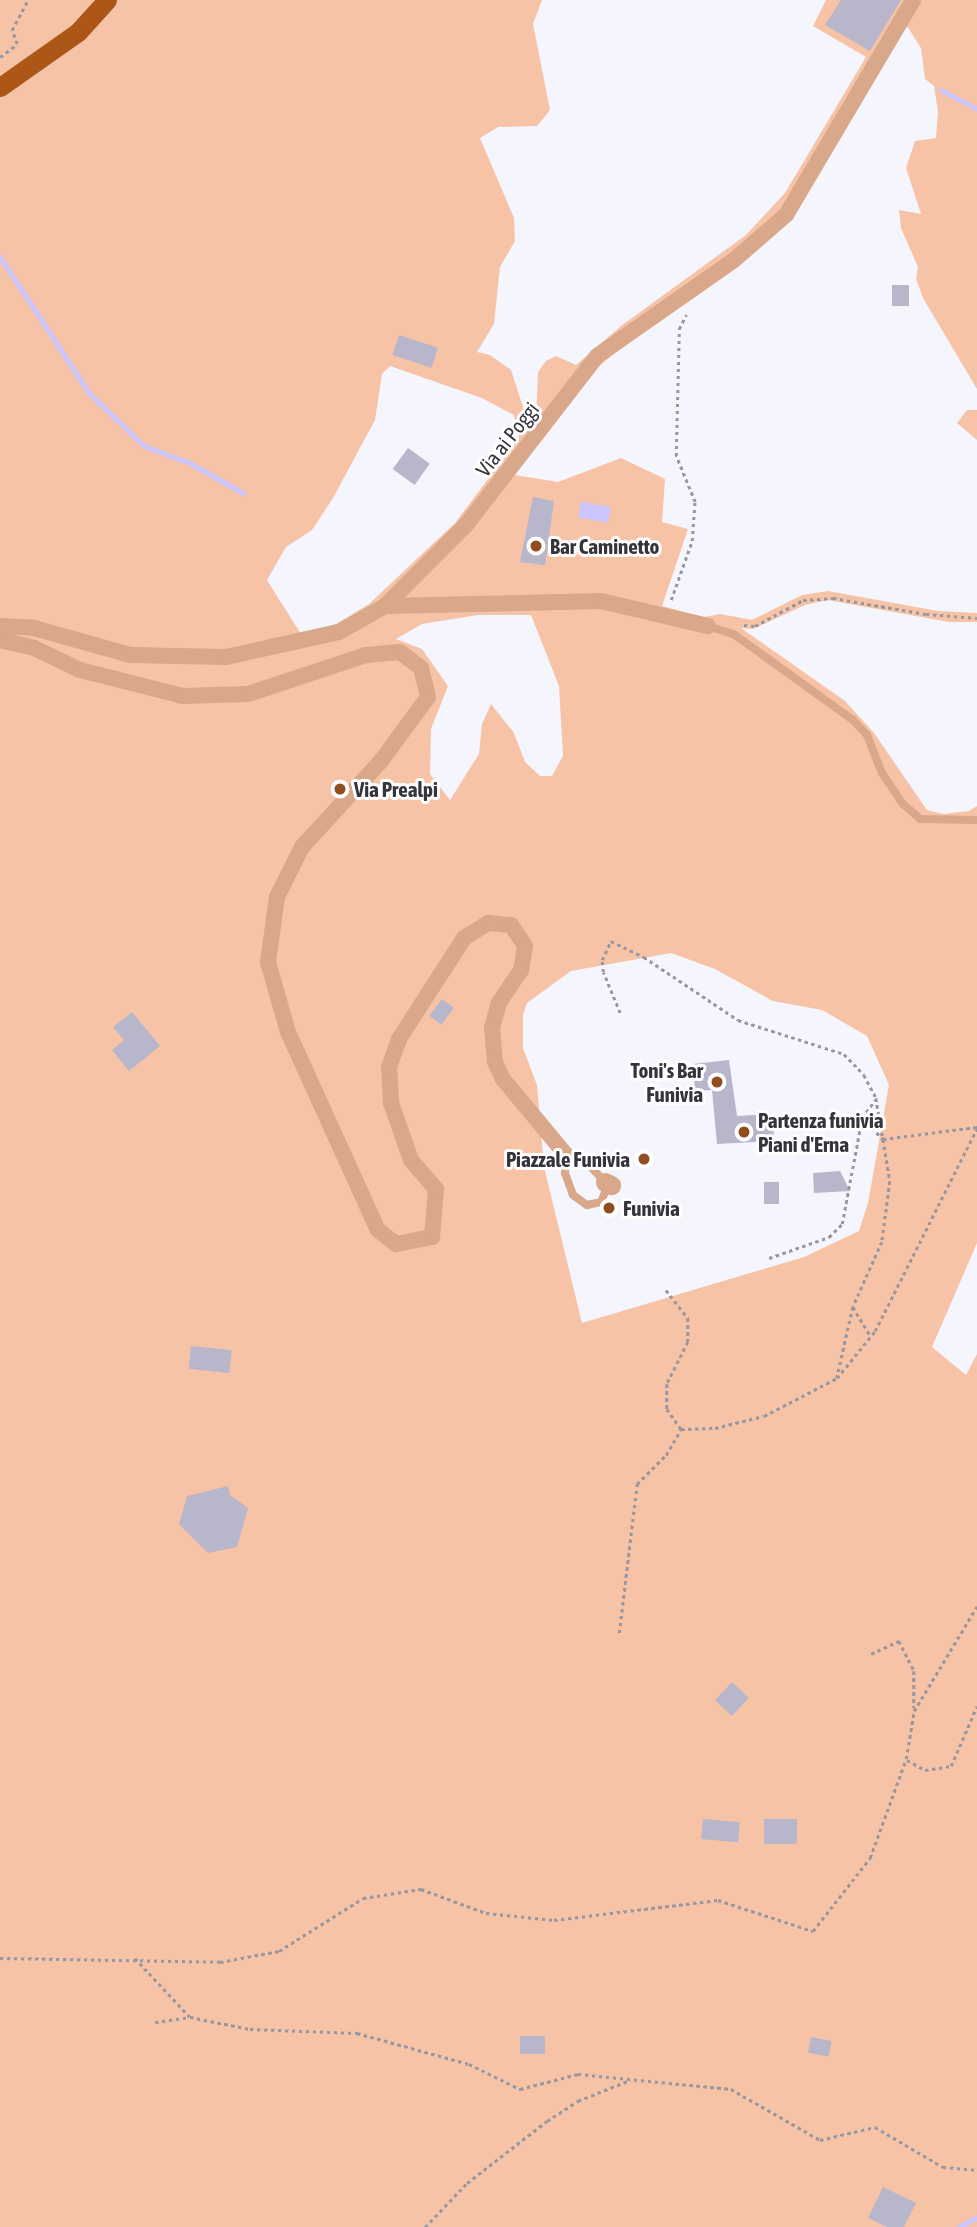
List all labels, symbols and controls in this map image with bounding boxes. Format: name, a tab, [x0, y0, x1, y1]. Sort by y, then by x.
street label: Via ai Poggi	[470, 397, 544, 481]
place label: Bar Caminetto	[550, 533, 659, 559]
marker: Bar Caminetto	[528, 538, 544, 554]
place label: Via Prealpi	[354, 776, 438, 802]
marker: Via Prealpi	[332, 781, 348, 797]
place label: Toni's Bar Funivia	[631, 1057, 703, 1107]
marker: Toni's Bar Funivia	[709, 1074, 725, 1090]
place label: Partenza funivia Piani d'Erna	[758, 1107, 884, 1157]
marker: Partenza funivia Piani d'Erna	[736, 1124, 752, 1140]
place label: Piazzale Funivia	[506, 1146, 630, 1172]
marker: Piazzale Funivia	[636, 1151, 652, 1167]
place label: Funivia	[623, 1195, 680, 1221]
marker: Funivia	[601, 1200, 617, 1216]

